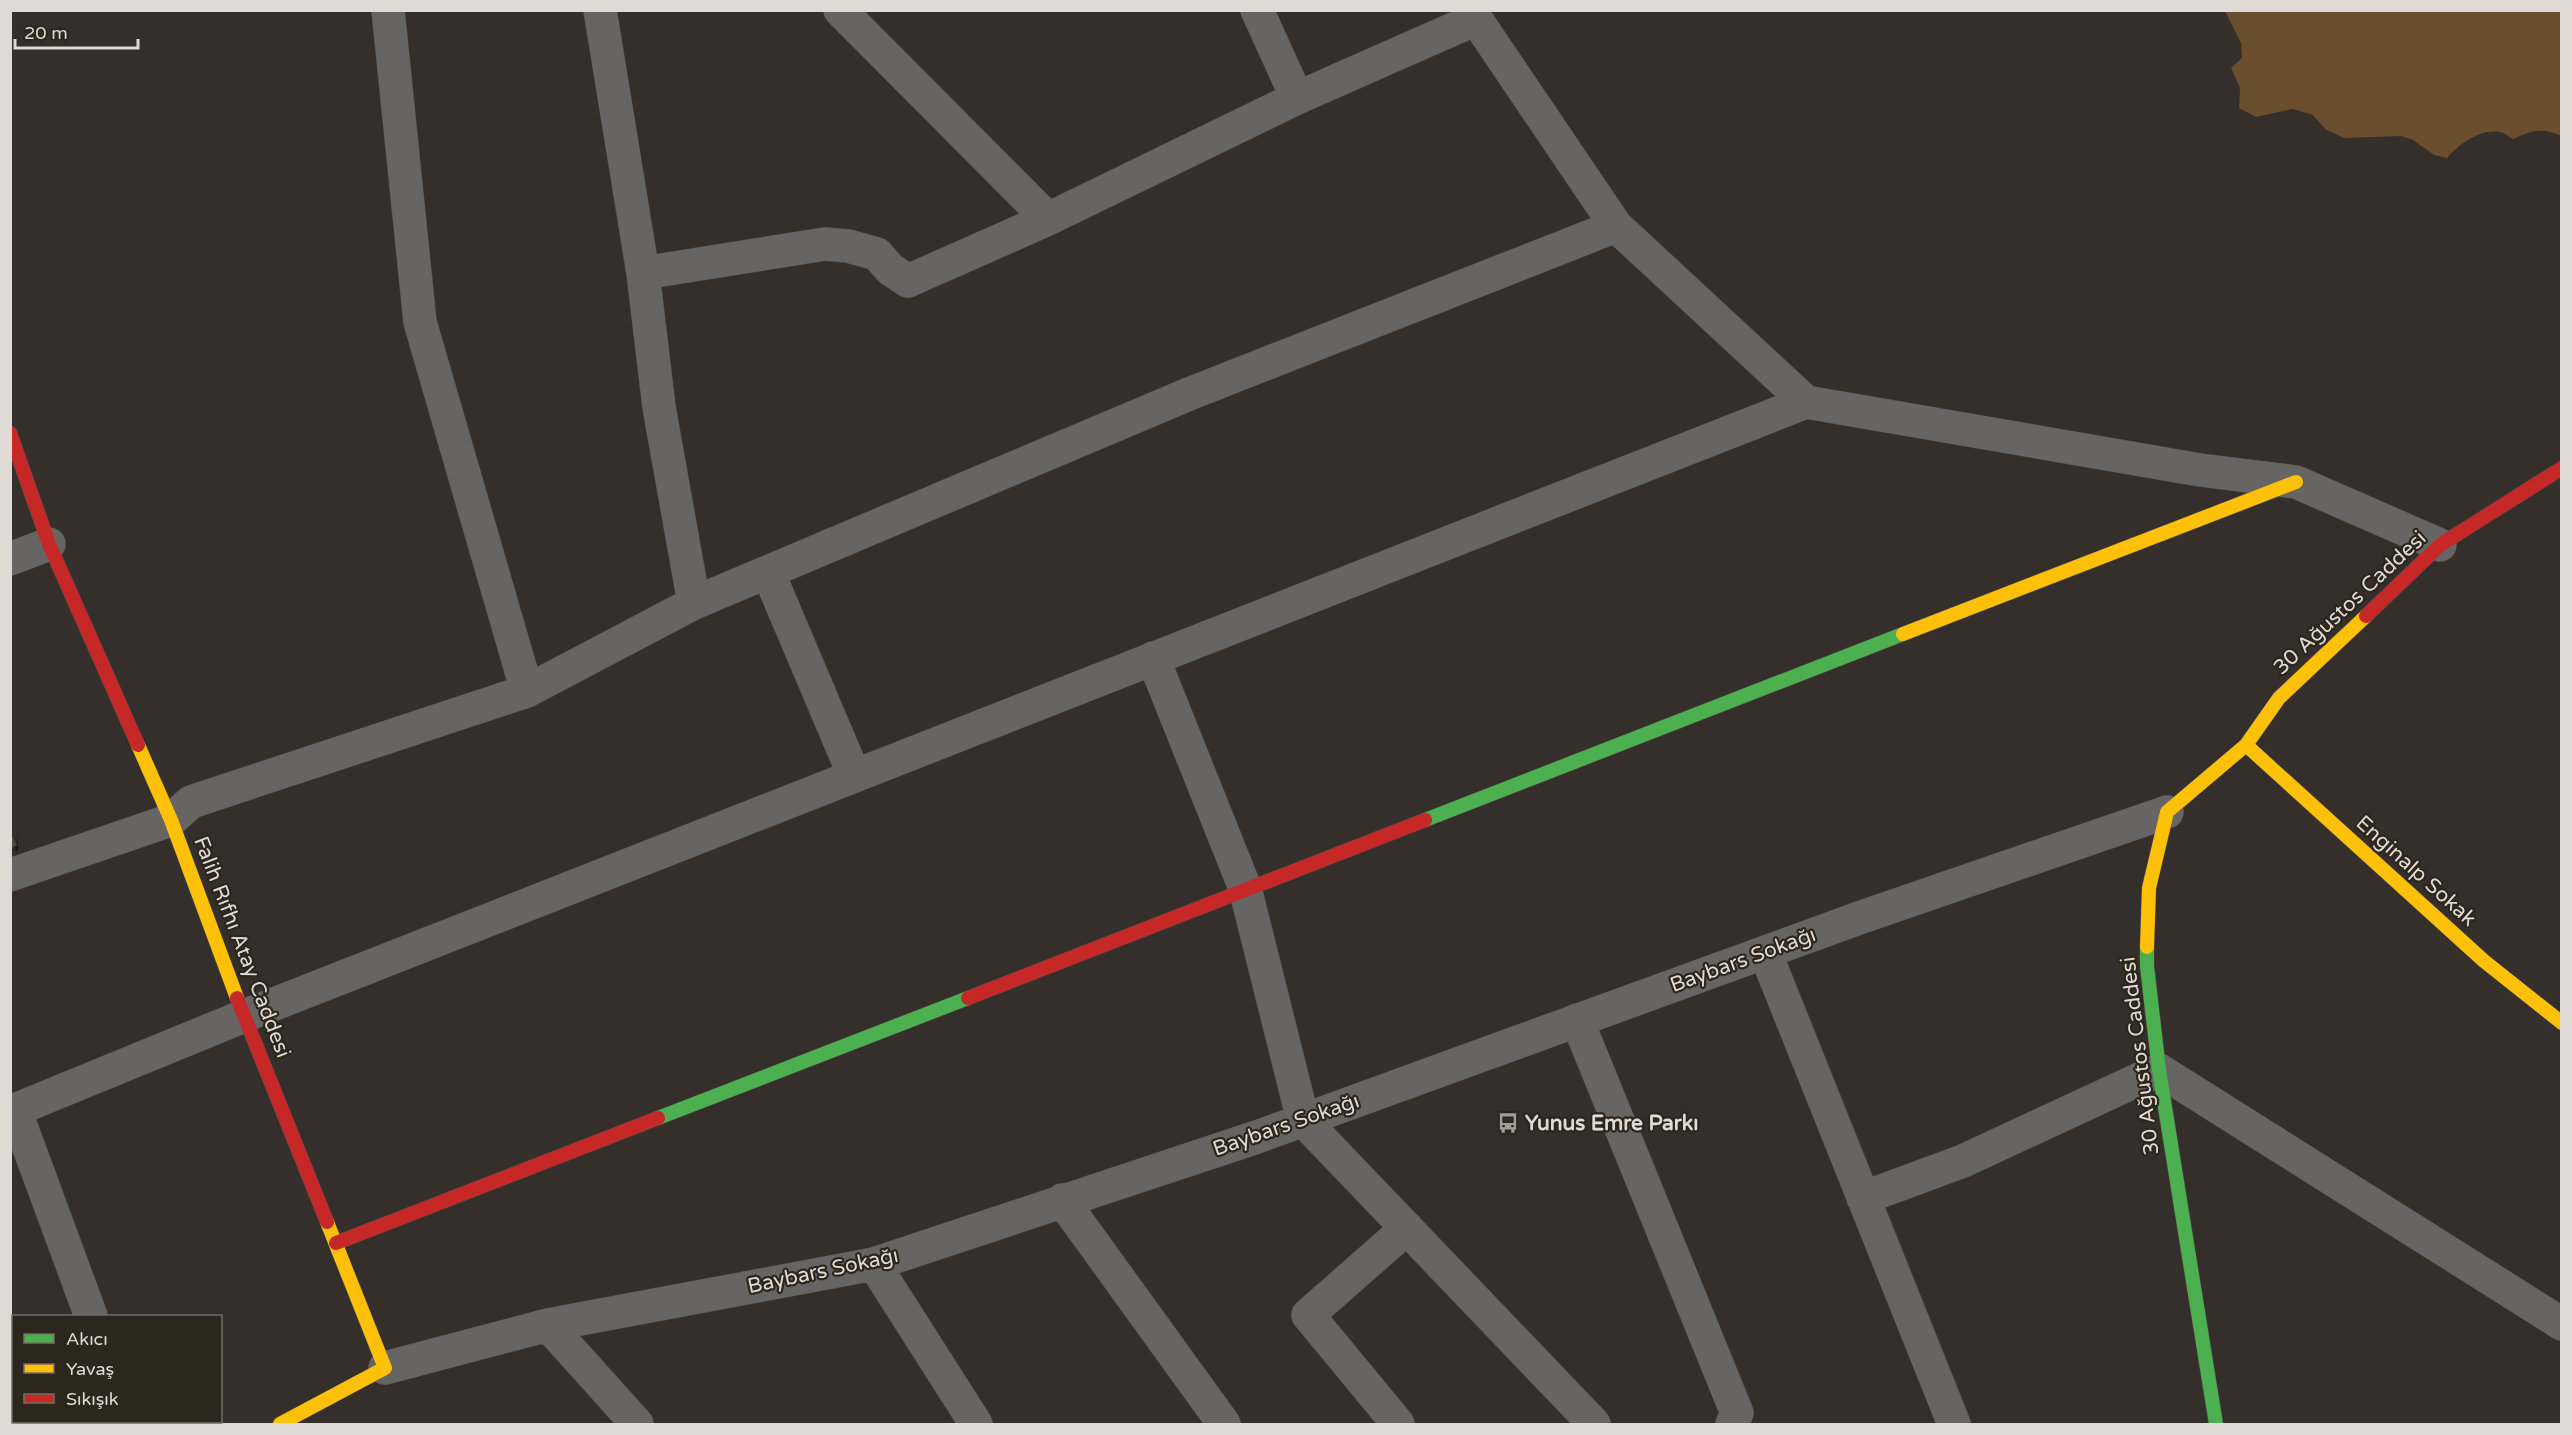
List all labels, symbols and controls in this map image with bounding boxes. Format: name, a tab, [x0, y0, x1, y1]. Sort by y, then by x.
scale bar	[15, 12, 138, 50]
text: 20 m	[24, 22, 68, 44]
street label: 30 Ağustos Caddesi	[2268, 526, 2432, 680]
street label: Enginalp Sokak	[2351, 810, 2481, 932]
street label: Falih Rıfhı Atay Caddesi	[188, 833, 296, 1061]
street label: Baybars Sokağı	[1667, 922, 1819, 998]
street label: 30 Ağustos Caddesi	[2115, 955, 2165, 1157]
street label: Baybars Sokağı	[1209, 1088, 1363, 1162]
bus stop icon: Yunus Emre Parkı	[1496, 1111, 1520, 1135]
place label: Yunus Emre Parkı	[1525, 1111, 1699, 1136]
street label: Baybars Sokağı	[745, 1243, 901, 1299]
legend	[12, 1315, 222, 1423]
text: Akıcı	[66, 1328, 108, 1350]
text: Yavaş	[66, 1358, 114, 1380]
text: Sıkışık	[66, 1388, 119, 1410]

